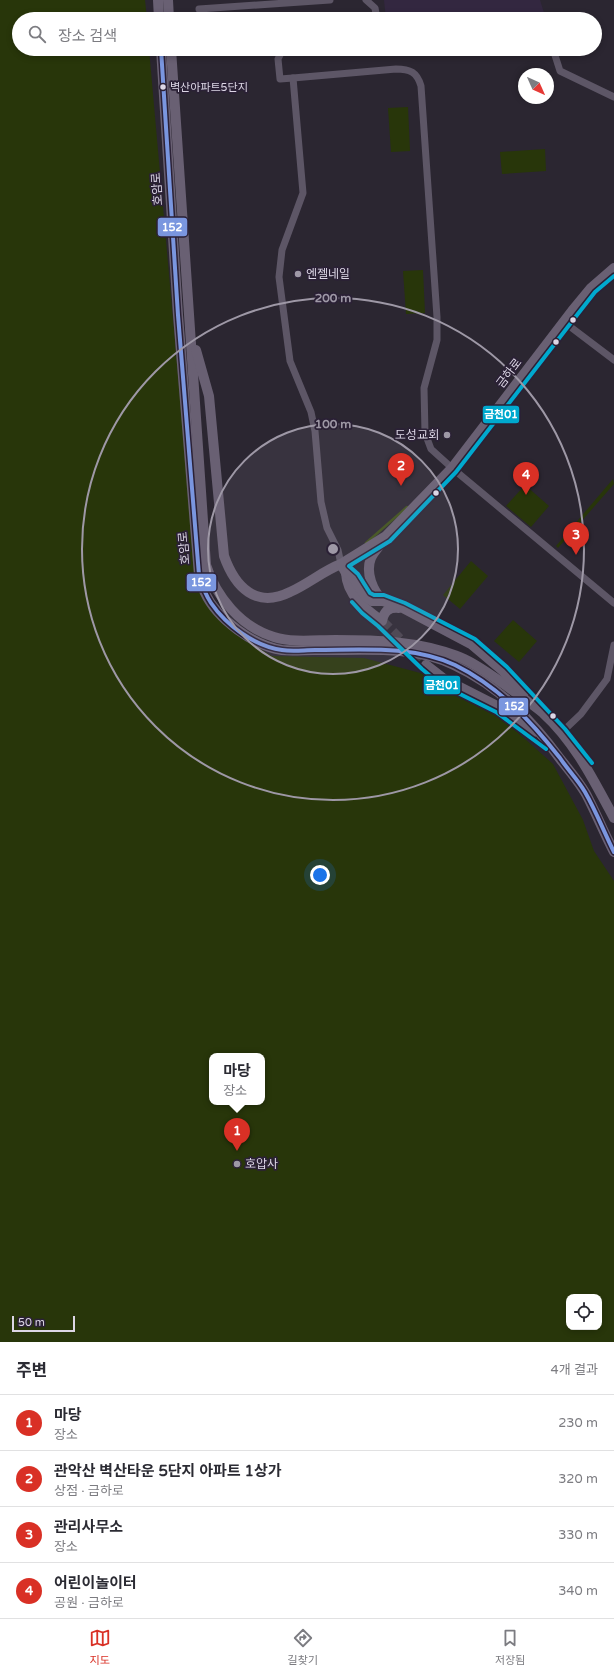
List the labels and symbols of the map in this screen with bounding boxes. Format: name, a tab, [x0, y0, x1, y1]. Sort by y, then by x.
north arrow	[518, 68, 554, 104]
place label: 벽산아파트5단지	[170, 81, 248, 94]
marker: 벽산아파트5단지	[158, 82, 168, 92]
street label: 호암로	[149, 172, 165, 206]
line badge: 152	[157, 217, 188, 237]
text: 152	[162, 221, 182, 234]
place label: 엔젤네일	[306, 267, 350, 281]
marker: 엔젤네일	[293, 269, 303, 279]
text: 200 m	[315, 291, 351, 305]
unlabelled marker	[568, 315, 578, 325]
unlabelled marker	[551, 337, 561, 347]
street label: 금하로	[493, 356, 525, 390]
line badge: 금천01	[482, 405, 520, 424]
text: 금천01	[484, 408, 518, 421]
text: 100 m	[315, 417, 351, 431]
place label: 도성교회	[395, 428, 439, 442]
marker: 도성교회	[442, 430, 452, 440]
pin: 2	[388, 453, 414, 486]
pin: 4	[513, 462, 539, 495]
unlabelled marker	[431, 488, 441, 498]
pin: 3	[563, 522, 589, 555]
street label: 호암로	[176, 531, 192, 565]
centre of rings	[326, 542, 340, 556]
line badge: 152	[186, 573, 217, 592]
text: 152	[191, 576, 211, 589]
line badge: 금천01	[423, 675, 461, 695]
text: 금천01	[425, 679, 459, 692]
line badge: 152	[498, 697, 529, 716]
text: 152	[504, 700, 524, 713]
unlabelled marker	[548, 711, 558, 721]
your location	[310, 865, 330, 885]
pin: 1	[224, 1118, 250, 1151]
place label: 호압사	[245, 1157, 278, 1171]
marker: 호압사	[232, 1159, 242, 1169]
scale bar	[12, 1314, 75, 1333]

